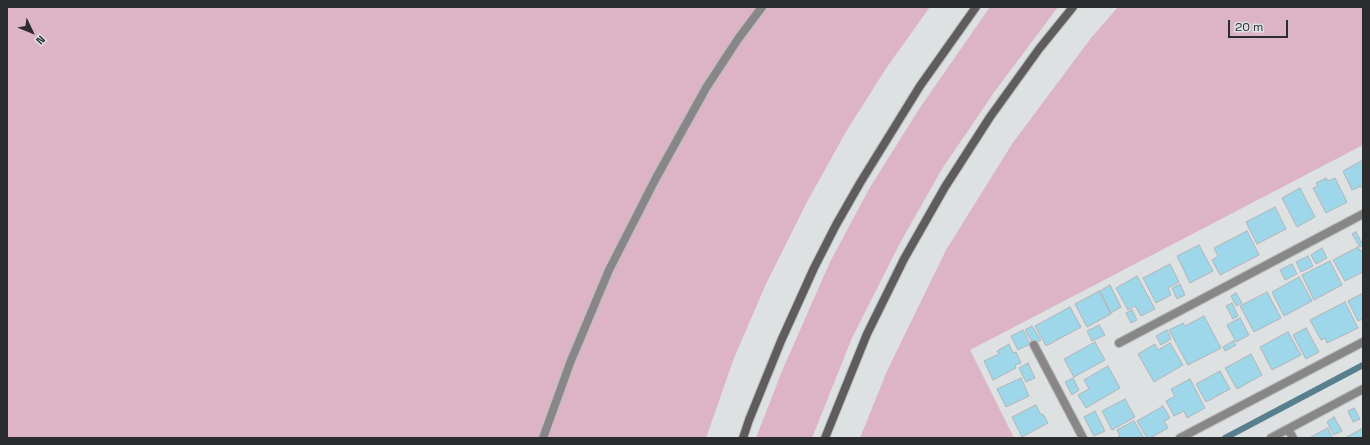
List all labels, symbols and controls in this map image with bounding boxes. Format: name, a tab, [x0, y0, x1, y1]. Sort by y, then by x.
north arrow	[12, 12, 52, 52]
scale bar	[1230, 12, 1290, 38]
text: 20 m	[1235, 19, 1263, 35]
text: N	[33, 33, 48, 48]

